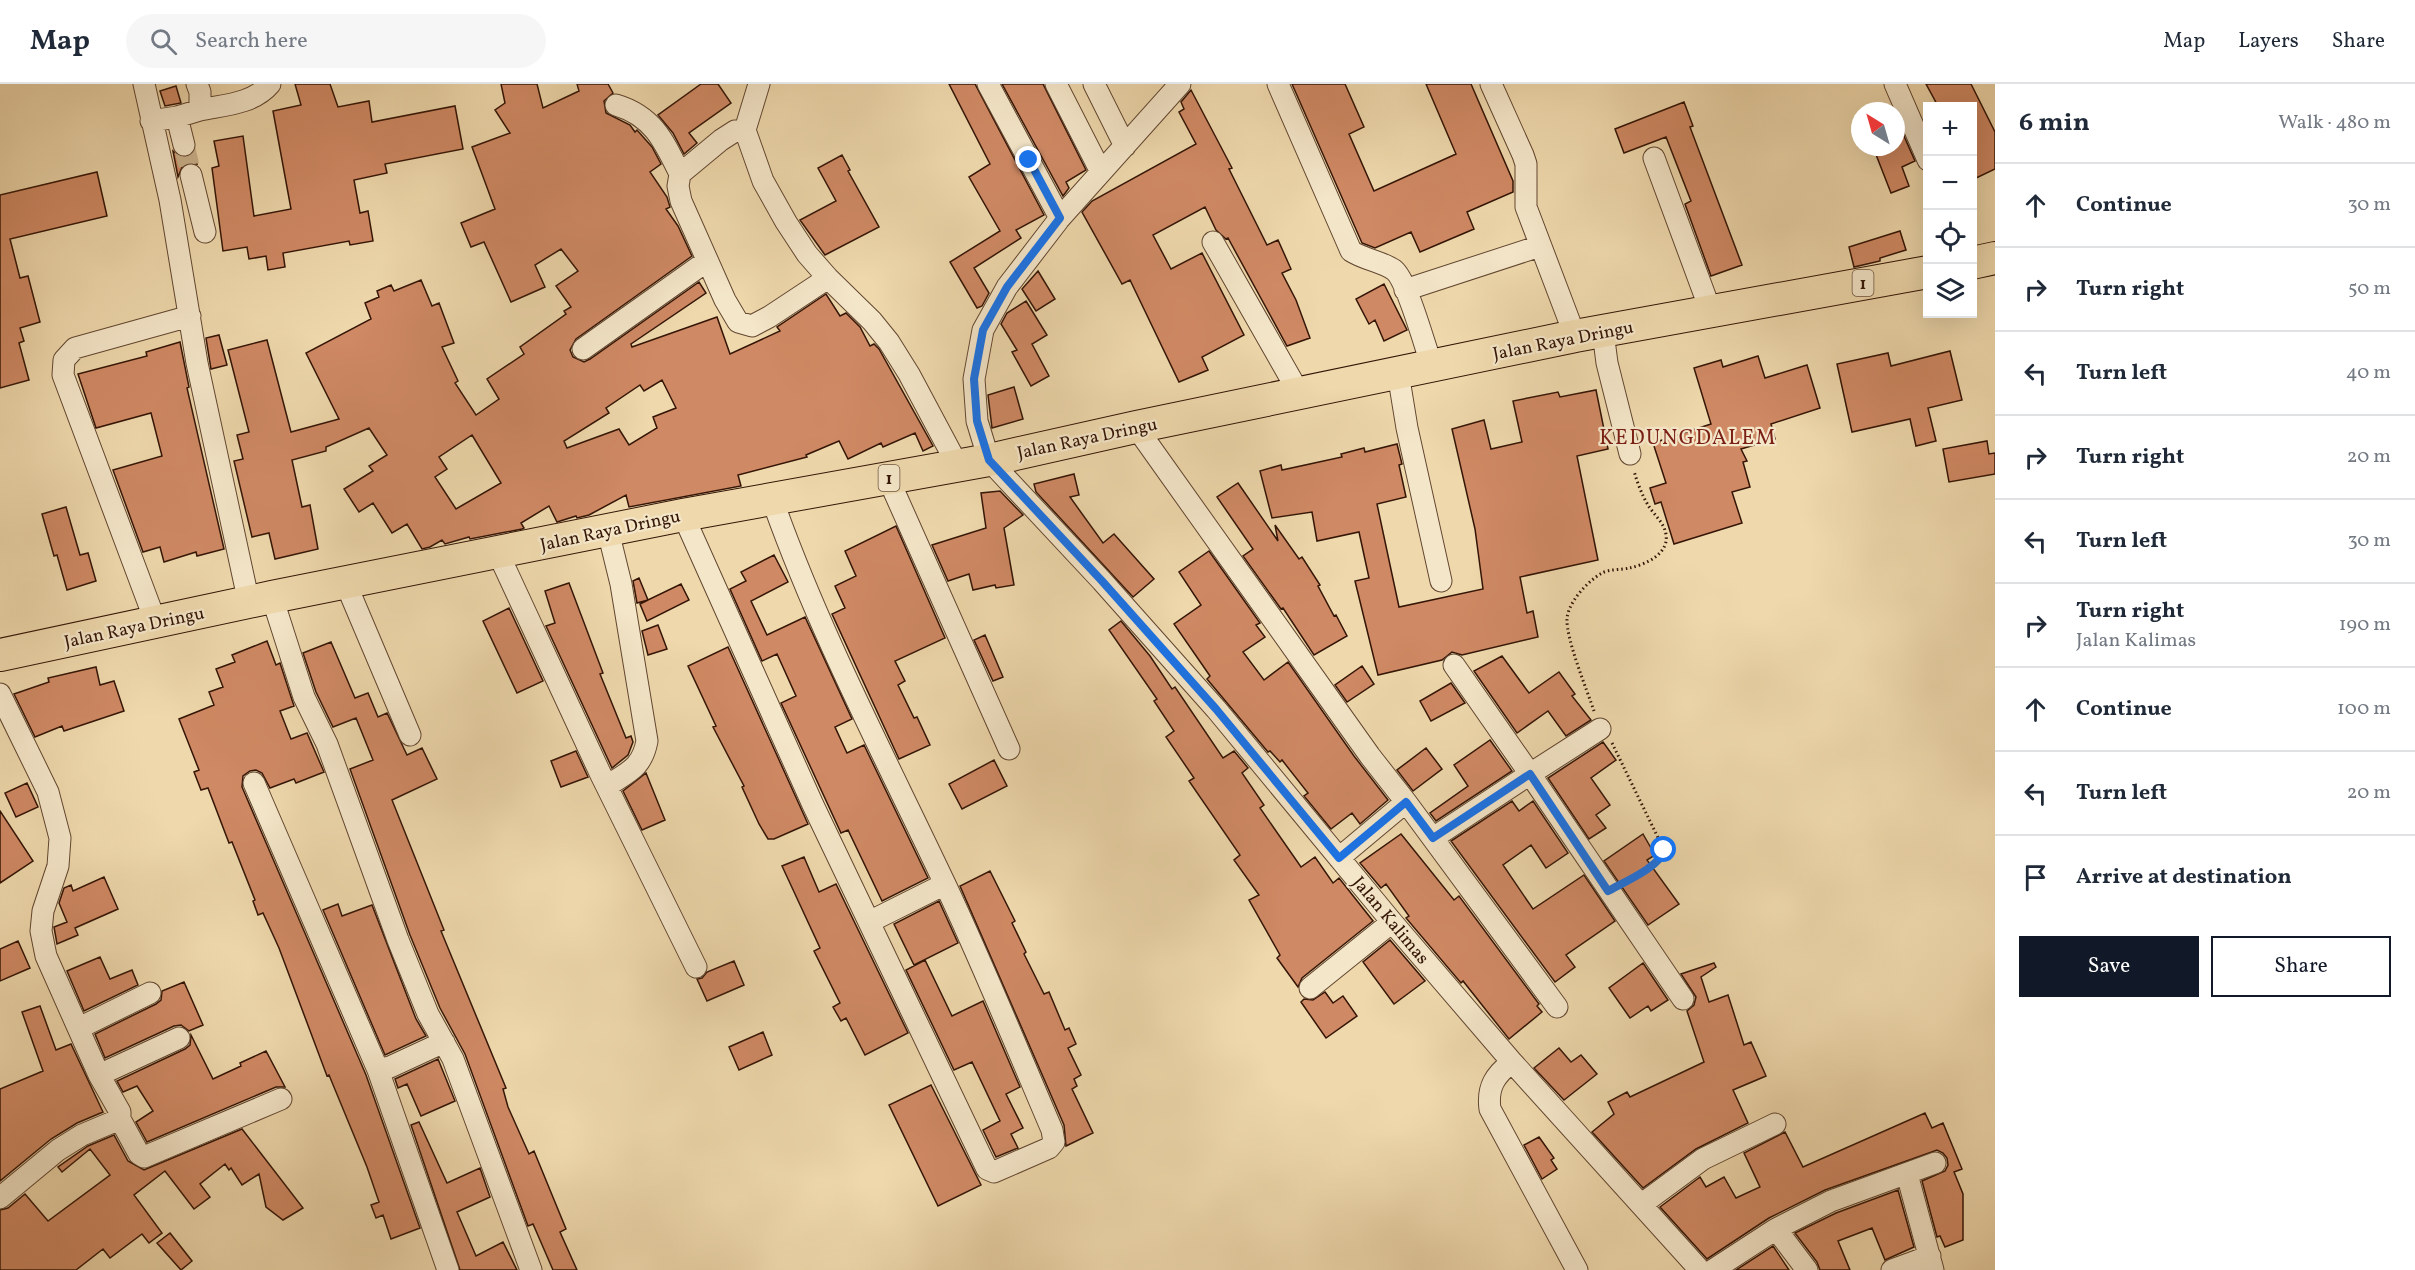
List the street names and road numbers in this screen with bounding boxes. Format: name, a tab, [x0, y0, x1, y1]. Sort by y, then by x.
road number: 1	[1852, 270, 1874, 296]
street label: Jalan Raya Dringu	[1491, 316, 1636, 367]
street label: Jalan Raya Dringu	[1015, 412, 1160, 467]
road number: 1	[878, 465, 900, 491]
street label: Jalan Raya Dringu	[538, 504, 683, 559]
street label: Jalan Raya Dringu	[62, 601, 207, 656]
street label: Jalan Kalimas	[1346, 872, 1434, 970]

